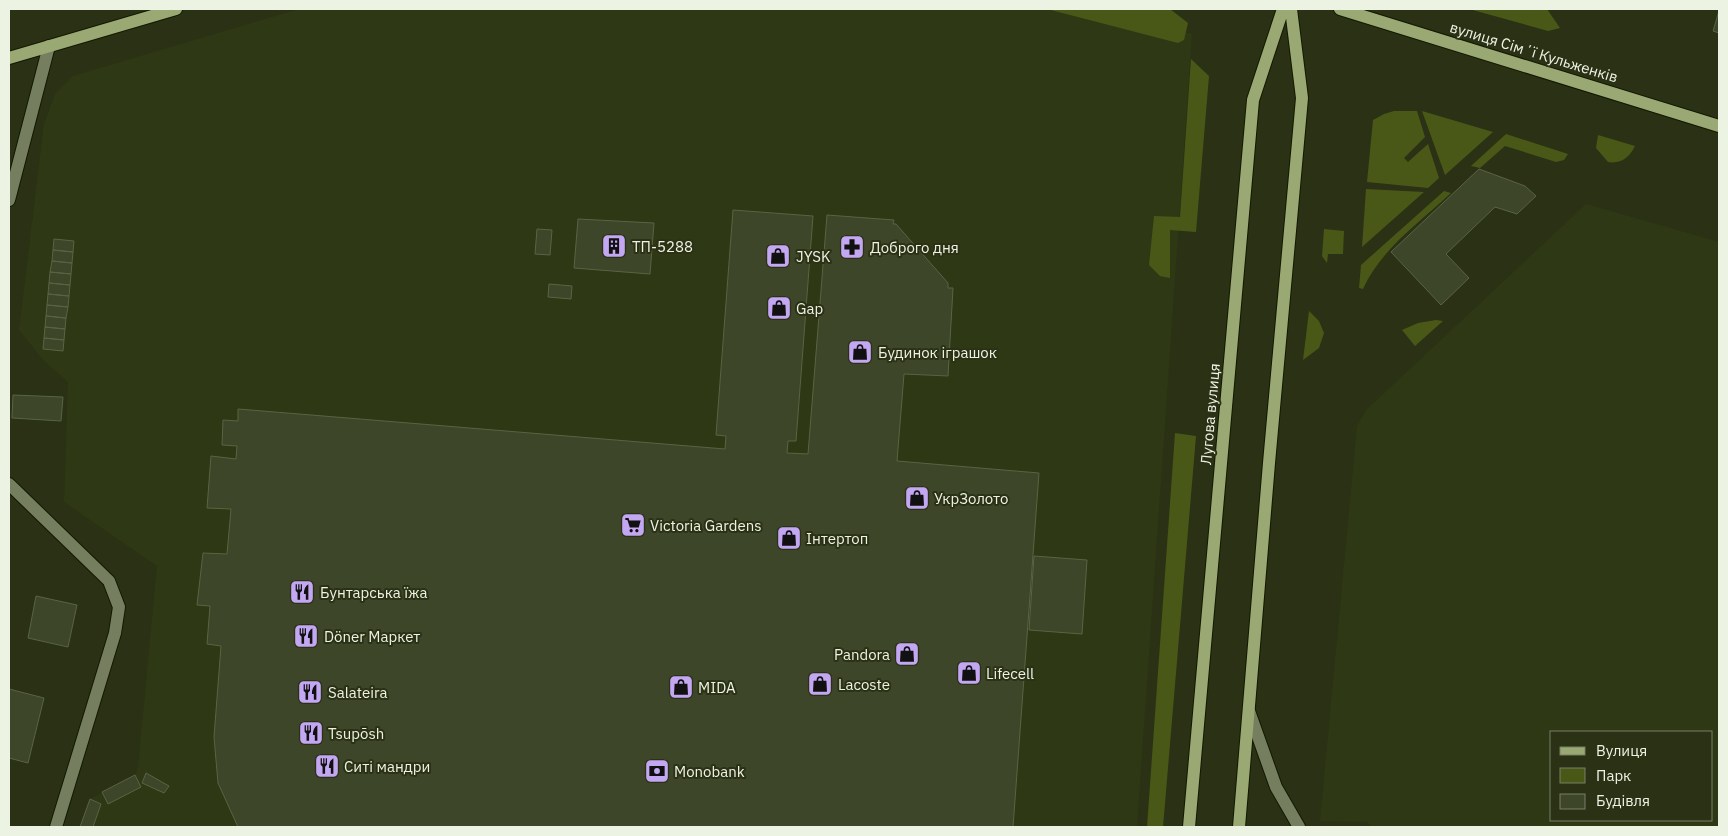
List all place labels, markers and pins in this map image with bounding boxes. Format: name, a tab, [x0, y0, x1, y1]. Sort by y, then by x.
building icon: ТП-5288	[601, 233, 627, 259]
pharmacy icon: Доброго дня	[839, 234, 865, 260]
place label: ТП-5288	[632, 237, 693, 256]
place label: Доброго дня	[870, 238, 959, 257]
shop icon: JYSK	[765, 243, 791, 269]
place label: JYSK	[796, 247, 831, 266]
shop icon: Gap	[766, 295, 792, 321]
place label: Gap	[796, 299, 823, 318]
shop icon: Будинок іграшок	[847, 339, 873, 365]
place label: Будинок іграшок	[878, 343, 997, 362]
shop icon: УкрЗолото	[904, 485, 930, 511]
place label: УкрЗолото	[934, 489, 1008, 508]
supermarket icon: Victoria Gardens	[620, 512, 646, 538]
place label: Victoria Gardens	[650, 516, 761, 535]
shop icon: Інтертоп	[776, 525, 802, 551]
place label: Інтертоп	[806, 529, 868, 548]
restaurant icon: Бунтарська їжа	[289, 579, 315, 605]
place label: Бунтарська їжа	[320, 583, 427, 602]
restaurant icon: Döner Маркет	[293, 623, 319, 649]
place label: Döner Маркет	[324, 627, 420, 646]
shop icon: Pandora	[894, 641, 920, 667]
place label: Pandora	[834, 645, 890, 664]
shop icon: Lifecell	[956, 660, 982, 686]
place label: Lifecell	[986, 664, 1034, 683]
shop icon: Lacoste	[807, 671, 833, 697]
shop icon: MIDA	[668, 674, 694, 700]
place label: Lacoste	[838, 675, 890, 694]
place label: MIDA	[698, 678, 736, 697]
restaurant icon: Salateira	[297, 679, 323, 705]
place label: Salateira	[328, 683, 387, 702]
restaurant icon: Tsupōsh	[298, 720, 324, 746]
place label: Tsupōsh	[328, 724, 384, 743]
restaurant icon: Ситі мандри	[314, 753, 340, 779]
place label: Ситі мандри	[344, 757, 430, 776]
bank icon: Monobank	[644, 758, 670, 784]
place label: Monobank	[674, 762, 745, 781]

